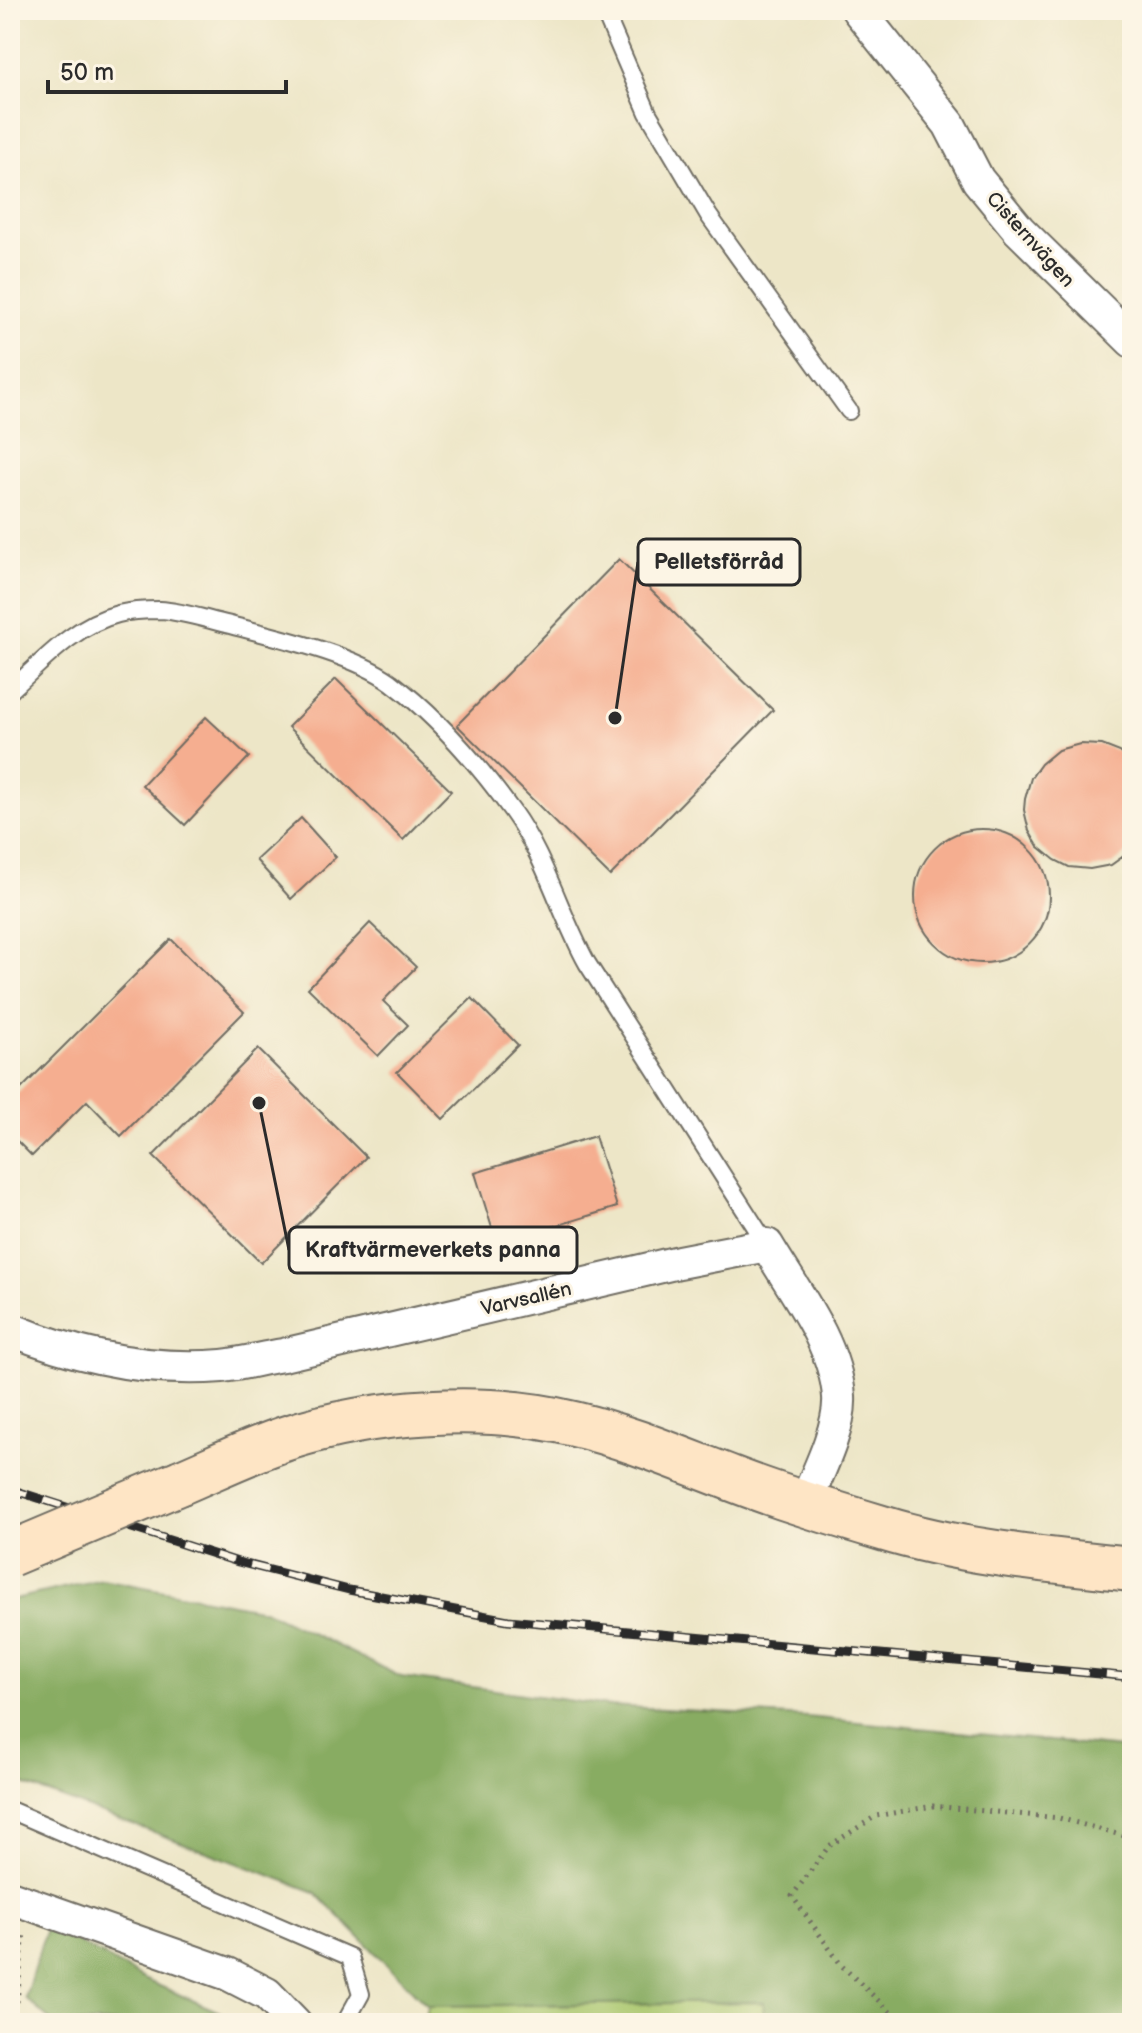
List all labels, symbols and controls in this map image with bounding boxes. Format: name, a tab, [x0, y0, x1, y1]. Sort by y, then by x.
scale bar	[48, 44, 286, 94]
text: 50 m	[60, 58, 114, 87]
street label: Cisternvägen	[981, 187, 1079, 292]
callout: Pelletsförråd	[638, 539, 800, 585]
text: Pelletsförråd	[654, 549, 784, 576]
callout: Kraftvärmeverkets panna	[289, 1227, 577, 1273]
text: Kraftvärmeverkets panna	[305, 1237, 561, 1264]
street label: Varvsallén	[479, 1277, 574, 1321]

